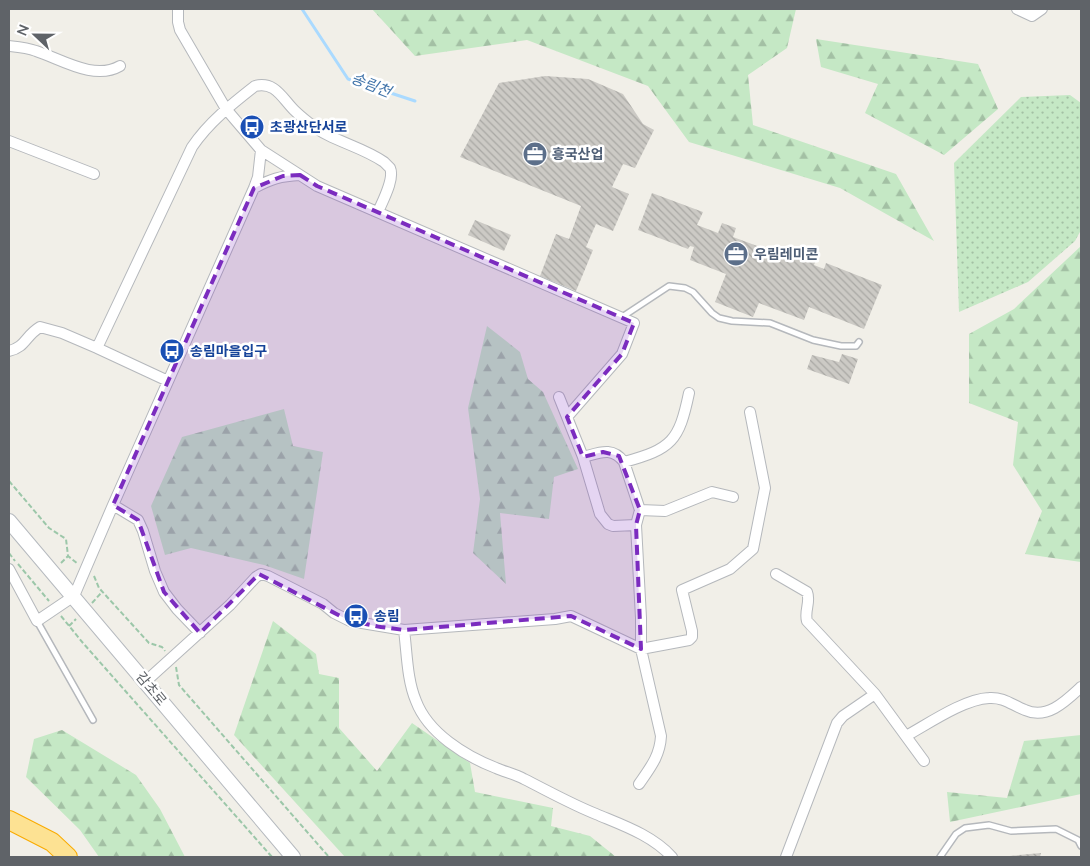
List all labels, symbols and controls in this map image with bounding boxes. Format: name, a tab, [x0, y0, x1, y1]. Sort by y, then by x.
north arrow	[10, 10, 60, 60]
text: N	[13, 22, 34, 39]
water label: 송림천	[348, 68, 396, 103]
bus stop icon: 초광산단서로	[239, 114, 265, 140]
place label: 초광산단서로	[270, 118, 347, 137]
office icon: 흥국산업	[522, 141, 548, 167]
place label: 흥국산업	[552, 145, 604, 164]
office icon: 우림레미콘	[723, 241, 749, 267]
place label: 우림레미콘	[754, 245, 819, 264]
bus stop icon: 송림마을입구	[159, 338, 185, 364]
place label: 송림마을입구	[190, 342, 267, 361]
bus stop icon: 송림	[343, 603, 369, 629]
place label: 송림	[374, 607, 400, 626]
street label: 감초로	[131, 668, 171, 710]

